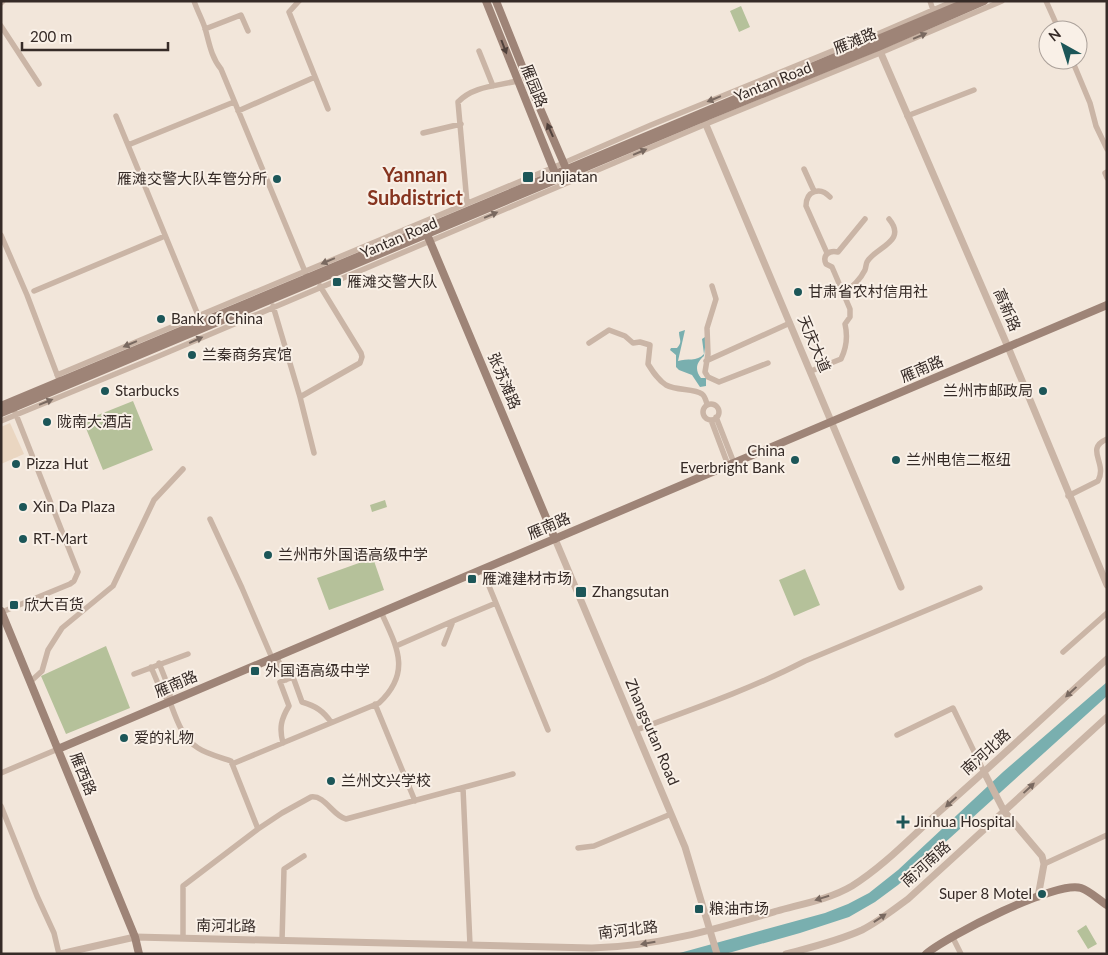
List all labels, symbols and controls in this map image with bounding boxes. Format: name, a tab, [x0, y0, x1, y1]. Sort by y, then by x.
scale bar	[22, 20, 169, 52]
north arrow	[1038, 20, 1088, 70]
street label: 雁滩路	[830, 23, 879, 57]
text: N	[1045, 25, 1064, 45]
text: 200 m	[30, 27, 72, 45]
one-way arrow	[913, 32, 928, 40]
one-way arrow	[500, 40, 508, 55]
street label: Yantan Road	[731, 57, 814, 105]
street label: 雁园路	[518, 61, 552, 110]
one-way arrow	[707, 96, 722, 103]
one-way arrow	[545, 123, 553, 137]
one-way arrow	[633, 147, 647, 155]
district label: Yannan Subdistrict	[367, 162, 463, 209]
place label: Junjiatan	[539, 167, 598, 185]
place label: 雁滩交警大队车管分所	[117, 169, 267, 187]
marker: Junjiatan	[521, 170, 535, 184]
marker: 雁滩交警大队车管分所	[271, 173, 283, 185]
one-way arrow	[484, 211, 499, 219]
street label: Yantan Road	[357, 213, 440, 261]
one-way arrow	[320, 257, 335, 265]
place label: 雁滩交警大队	[347, 272, 437, 290]
marker: 雁滩交警大队	[331, 276, 343, 288]
place label: 甘肃省农村信用社	[808, 282, 928, 300]
street label: 高新路	[991, 285, 1025, 334]
marker: 甘肃省农村信用社	[792, 286, 804, 298]
place label: Bank of China	[171, 309, 263, 327]
street label: 天庆大道	[795, 312, 835, 375]
marker: Bank of China	[155, 313, 167, 325]
one-way arrow	[189, 335, 203, 343]
one-way arrow	[122, 341, 137, 349]
place label: 兰秦商务宾馆	[202, 345, 292, 363]
marker: 兰秦商务宾馆	[186, 349, 198, 361]
street label: 张苏滩路	[485, 349, 525, 412]
street label: 雁南路	[897, 351, 946, 385]
place label: Starbucks	[115, 381, 179, 399]
place label: 兰州市邮政局	[943, 381, 1033, 399]
marker: Starbucks	[99, 385, 111, 397]
marker: 兰州市邮政局	[1037, 385, 1049, 397]
one-way arrow	[39, 398, 54, 406]
place label: 陇南大酒店	[57, 412, 132, 430]
marker: 陇南大酒店	[41, 416, 53, 428]
place label: China Everbright Bank	[680, 441, 785, 476]
place label: 兰州电信二枢纽	[906, 450, 1011, 468]
place label: Pizza Hut	[26, 454, 89, 472]
marker: China Everbright Bank	[789, 454, 801, 466]
marker: 兰州电信二枢纽	[890, 454, 902, 466]
marker: Pizza Hut	[10, 458, 22, 470]
place label: Xin Da Plaza	[33, 497, 115, 515]
marker: Xin Da Plaza	[17, 501, 29, 513]
street label: 雁南路	[524, 508, 573, 542]
place label: RT-Mart	[33, 529, 88, 547]
marker: RT-Mart	[17, 533, 29, 545]
place label: 兰州市外国语高级中学	[278, 545, 428, 563]
marker: 兰州市外国语高级中学	[262, 549, 274, 561]
place label: 雁滩建材市场	[482, 569, 572, 587]
marker: 雁滩建材市场	[466, 573, 478, 585]
place label: Zhangsutan	[592, 582, 669, 600]
marker: Zhangsutan	[574, 585, 588, 599]
place label: 欣大百货	[24, 595, 84, 613]
marker: 欣大百货	[8, 599, 20, 611]
place label: 外国语高级中学	[265, 661, 370, 679]
marker: 外国语高级中学	[249, 665, 261, 677]
street label: 雁南路	[151, 666, 200, 700]
street label: Zhangsutan Road	[622, 676, 684, 788]
one-way arrow	[1065, 686, 1077, 698]
street label: 南河北路	[957, 724, 1014, 778]
place label: 爱的礼物	[134, 728, 194, 746]
marker: 爱的礼物	[118, 732, 130, 744]
street label: 雁西路	[67, 749, 101, 798]
place label: 兰州文兴学校	[341, 771, 431, 789]
marker: 兰州文兴学校	[325, 775, 337, 787]
one-way arrow	[1022, 783, 1035, 794]
one-way arrow	[945, 796, 957, 807]
place label: Jinhua Hospital	[914, 812, 1015, 830]
marker: Jinhua Hospital	[896, 815, 910, 829]
street label: 南河南路	[897, 836, 954, 890]
place label: Super 8 Motel	[939, 884, 1032, 902]
marker: Super 8 Motel	[1036, 888, 1048, 900]
one-way arrow	[815, 895, 830, 903]
place label: 粮油市场	[709, 899, 769, 917]
marker: 粮油市场	[693, 903, 705, 915]
one-way arrow	[874, 914, 887, 923]
street label: 南河北路	[196, 915, 256, 935]
street label: 南河北路	[597, 916, 659, 942]
one-way arrow	[640, 940, 656, 948]

